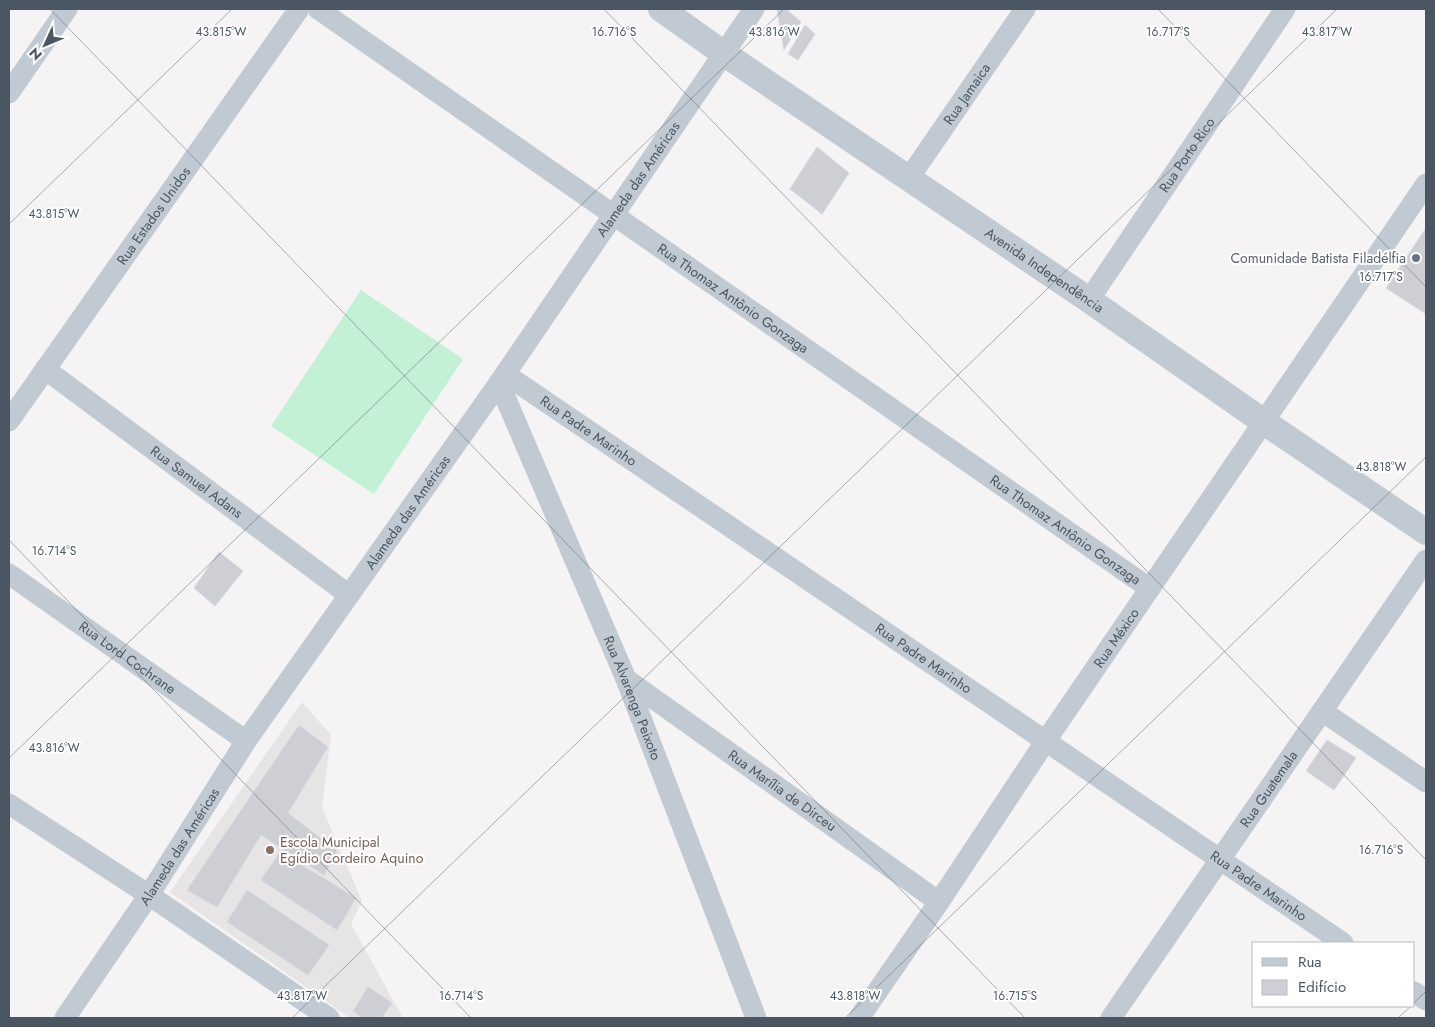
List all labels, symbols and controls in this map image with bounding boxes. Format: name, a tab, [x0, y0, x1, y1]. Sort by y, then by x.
north arrow	[20, 20, 70, 70]
text: 43.815°W	[196, 23, 247, 41]
text: 16.716°S	[592, 23, 637, 41]
text: 43.816°W	[748, 23, 800, 41]
text: 16.717°S	[1146, 23, 1190, 41]
text: 43.817°W	[1302, 23, 1352, 41]
text: N	[25, 43, 47, 65]
street label: Rua Jamaica	[938, 59, 995, 129]
street label: Rua Porto Rico	[1154, 113, 1220, 196]
street label: Alameda das Américas	[591, 117, 685, 241]
street label: Rua Estados Unidos	[112, 162, 195, 269]
text: 43.815°W	[29, 205, 80, 223]
street label: Avenida Independência	[981, 223, 1108, 318]
street label: Rua Thomaz Antônio Gonzaga	[653, 239, 813, 358]
place label: Comunidade Batista Filadélfia	[1231, 248, 1406, 268]
marker: Comunidade Batista Filadélfia	[1410, 252, 1422, 264]
text: 16.717°S	[1359, 268, 1403, 286]
street label: Rua Padre Marinho	[536, 391, 641, 471]
street label: Rua Samuel Adans	[146, 441, 247, 523]
street label: Alameda das Américas	[360, 451, 455, 574]
text: 43.818°W	[1356, 458, 1406, 476]
street label: Rua Thomaz Antônio Gonzaga	[986, 470, 1145, 590]
text: 16.714°S	[32, 542, 77, 560]
street label: Rua México	[1089, 604, 1144, 672]
street label: Rua Lord Cochrane	[75, 616, 180, 699]
street label: Rua Padre Marinho	[871, 618, 976, 698]
street label: Rua Alvarenga Peixoto	[599, 633, 666, 763]
text: 43.816°W	[28, 739, 80, 757]
street label: Rua Marília de Dirceu	[724, 745, 841, 836]
street label: Rua Guatemala	[1235, 746, 1302, 831]
street label: Alameda das Américas	[135, 784, 224, 910]
place label: Escola Municipal Egídio Cordeiro Aquino	[280, 832, 424, 868]
text: 16.716°S	[1359, 841, 1404, 859]
marker: Escola Municipal Egídio Cordeiro Aquino	[264, 844, 276, 856]
street label: Rua Padre Marinho	[1206, 846, 1311, 926]
legend	[1252, 942, 1415, 1007]
text: Rua	[1298, 951, 1322, 973]
text: Edifício	[1298, 976, 1346, 998]
text: 43.817°W	[277, 987, 327, 1005]
text: 16.714°S	[439, 987, 484, 1005]
text: 43.818°W	[830, 987, 880, 1005]
text: 16.715°S	[993, 987, 1038, 1005]

